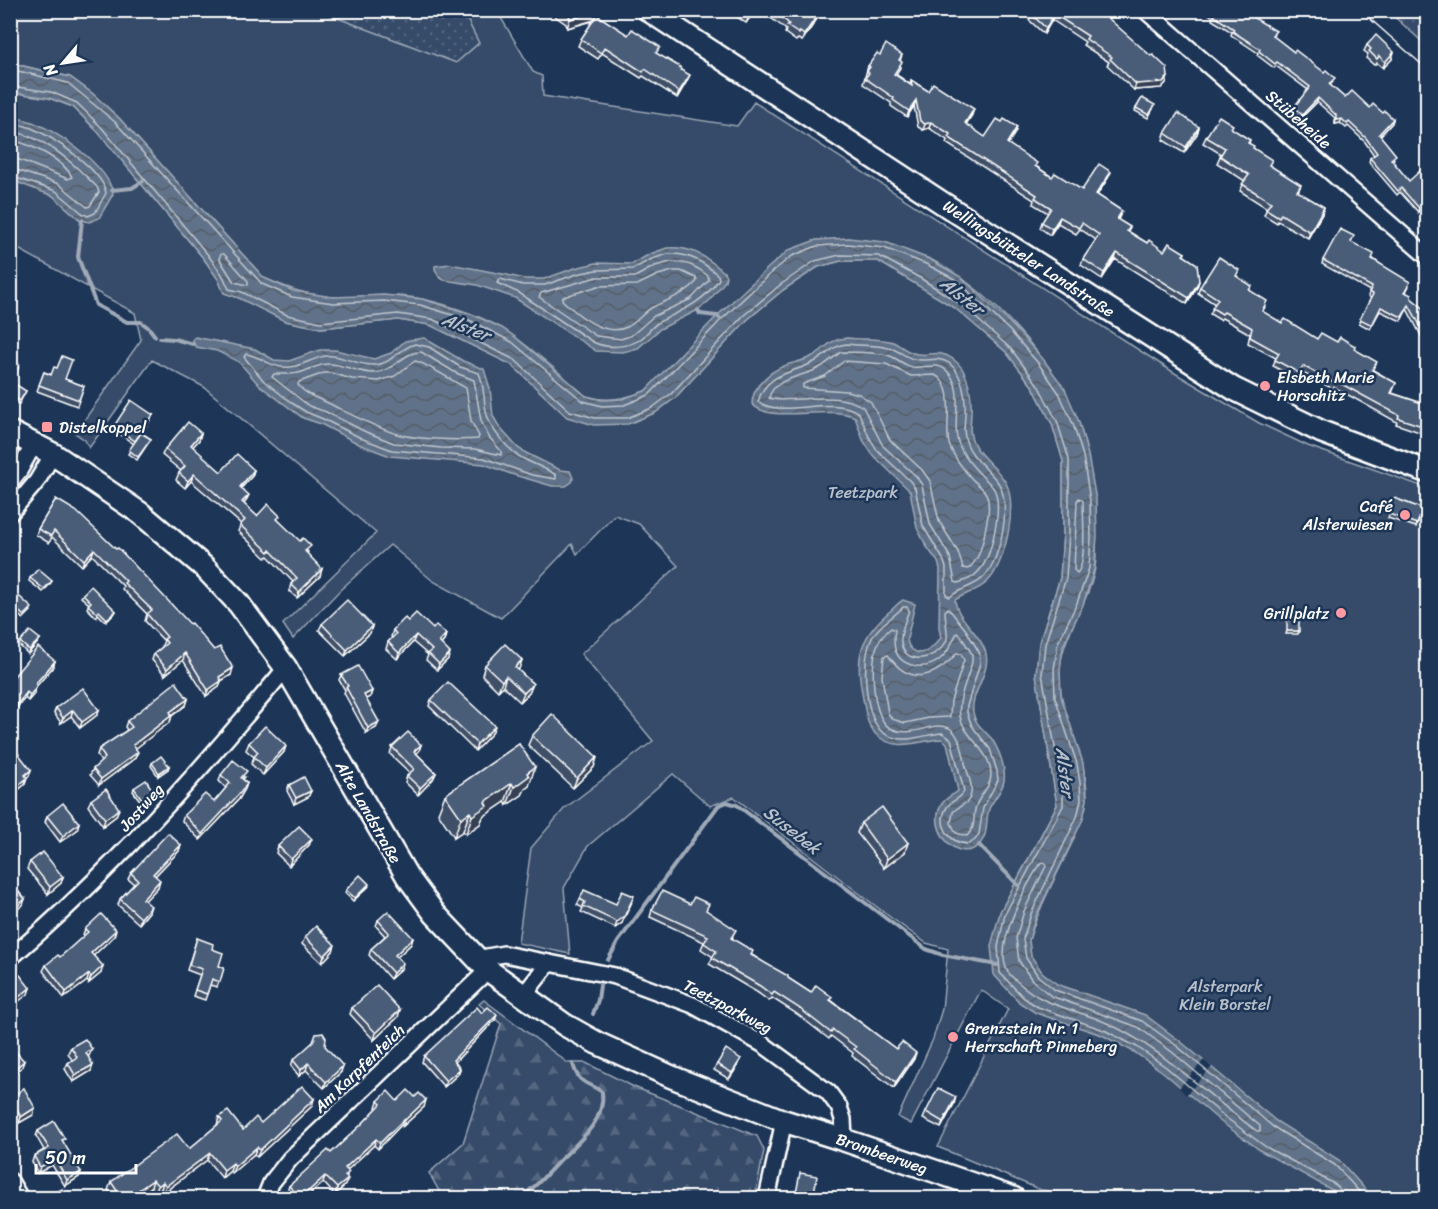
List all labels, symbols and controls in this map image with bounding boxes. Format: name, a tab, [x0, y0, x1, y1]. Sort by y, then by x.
north arrow	[33, 33, 93, 93]
text: N	[35, 57, 66, 83]
street label: Stübeheide	[1259, 82, 1338, 157]
street label: Wellingsbütteler Landstraße	[937, 192, 1121, 325]
water label: Alster	[932, 268, 994, 326]
water label: Alster	[436, 303, 498, 352]
place label: Elsbeth Marie Horschitz	[1277, 363, 1374, 410]
marker: Elsbeth Marie Horschitz	[1258, 379, 1272, 393]
place label: Distelkoppel	[59, 413, 147, 442]
marker: Distelkoppel	[40, 420, 54, 434]
park label: Teetzpark	[828, 478, 899, 507]
place label: Café Alsterwiesen	[1302, 492, 1393, 539]
marker: Café Alsterwiesen	[1398, 508, 1412, 522]
place label: Grillplatz	[1264, 599, 1329, 628]
marker: Grillplatz	[1334, 606, 1348, 620]
water label: Alster	[1046, 745, 1084, 802]
street label: Alte Landstraße	[327, 754, 410, 869]
street label: Jostweg	[111, 776, 171, 839]
water label: Susebek	[756, 797, 829, 864]
street label: Teetzparkweg	[678, 971, 778, 1042]
park label: Alsterpark Klein Borstel	[1179, 972, 1271, 1019]
place label: Grenzstein Nr. 1 Herrschaft Pinneberg	[965, 1014, 1117, 1061]
street label: Am Karpfenteich	[306, 1017, 412, 1121]
marker: Grenzstein Nr. 1 Herrschaft Pinneberg	[946, 1030, 960, 1044]
street label: Brombeerweg	[832, 1124, 932, 1183]
scale bar	[36, 1137, 136, 1175]
text: 50 m	[45, 1142, 86, 1174]

